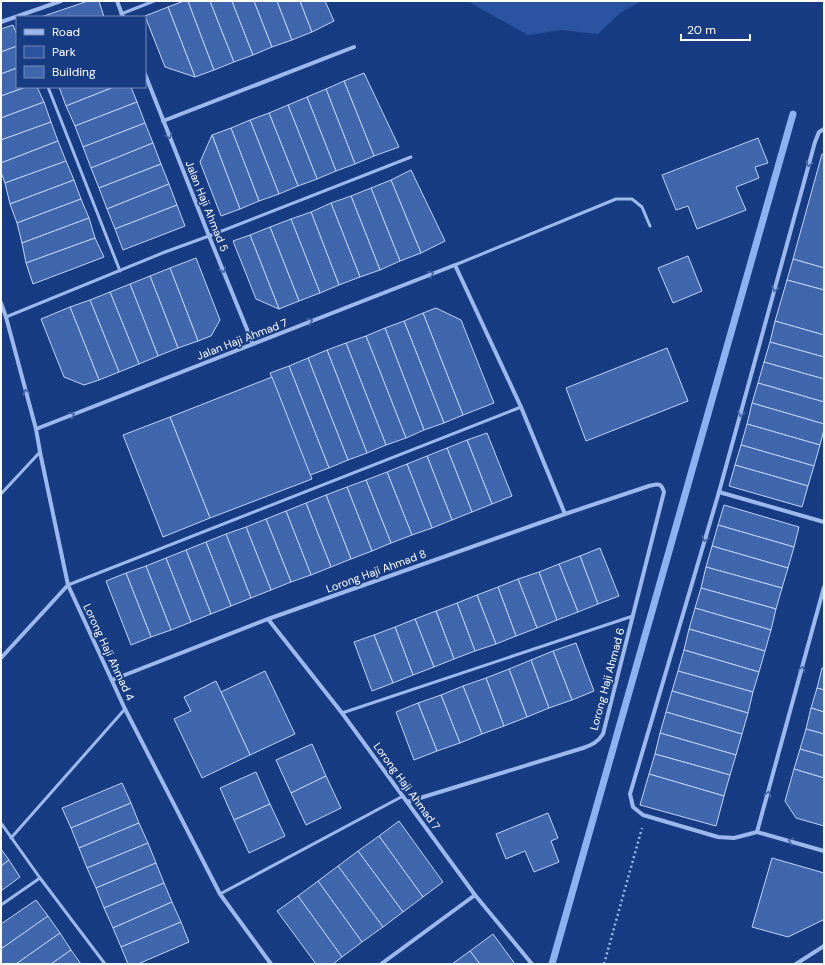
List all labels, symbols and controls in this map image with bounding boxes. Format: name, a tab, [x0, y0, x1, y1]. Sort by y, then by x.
legend	[16, 16, 146, 88]
scale bar	[681, 16, 750, 42]
text: 20 m	[687, 22, 716, 38]
text: Road	[52, 24, 80, 40]
text: Park	[52, 44, 76, 60]
text: Building	[52, 64, 96, 80]
one-way arrow	[165, 133, 173, 140]
street label: Jalan Haji Ahmad 5	[182, 158, 232, 254]
one-way arrow	[805, 160, 814, 167]
one-way arrow	[218, 267, 226, 274]
one-way arrow	[428, 271, 435, 279]
one-way arrow	[771, 285, 780, 292]
street label: Jalan Haji Ahmad 7	[195, 315, 289, 363]
one-way arrow	[307, 318, 314, 326]
one-way arrow	[22, 388, 30, 395]
one-way arrow	[737, 411, 745, 418]
one-way arrow	[69, 412, 76, 420]
one-way arrow	[701, 536, 710, 543]
street label: Lorong Haji Ahmad 8	[324, 546, 428, 596]
street label: Lorong Haji Ahmad 4	[80, 601, 138, 703]
street label: Lorong Haji Ahmad 6	[587, 626, 627, 732]
one-way arrow	[797, 665, 806, 672]
street label: Lorong Haji Ahmad 7	[371, 740, 443, 833]
one-way arrow	[763, 791, 771, 797]
one-way arrow	[787, 837, 794, 846]

